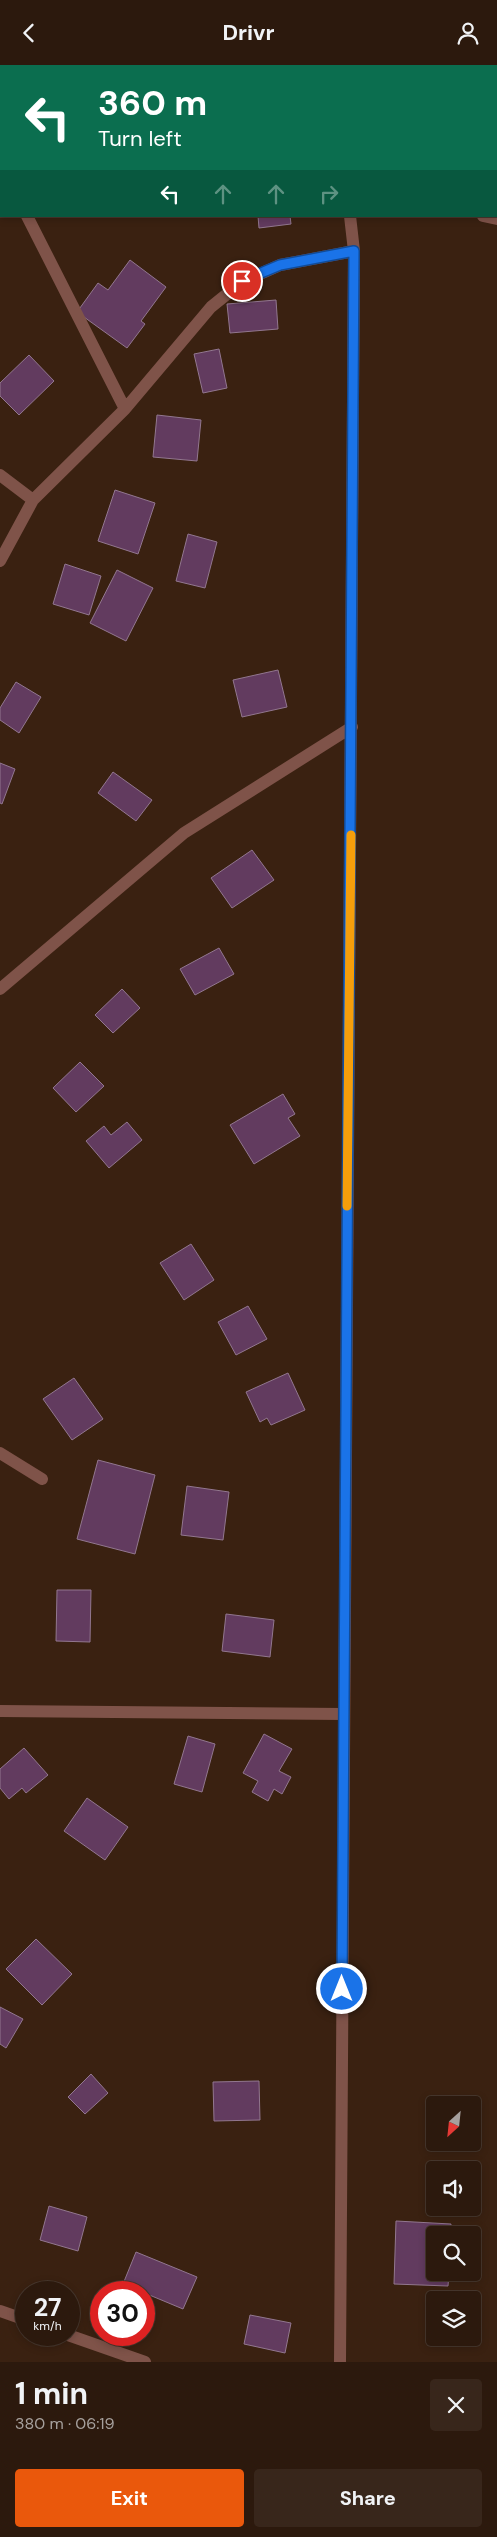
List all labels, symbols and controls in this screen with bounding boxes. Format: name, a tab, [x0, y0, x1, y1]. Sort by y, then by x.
text: Drivr	[222, 18, 275, 47]
icon: back	[15, 19, 43, 47]
icon: person	[454, 19, 482, 47]
text: 360 m	[98, 80, 207, 126]
icon: left	[15, 85, 80, 150]
text: Turn left	[98, 124, 182, 153]
icon: left	[156, 180, 184, 208]
icon: ahead	[209, 180, 237, 208]
icon: ahead	[262, 180, 290, 208]
icon: right	[315, 180, 343, 208]
pin	[221, 260, 263, 302]
icon: arrive	[228, 267, 256, 295]
position arrow	[315, 1962, 367, 2014]
north arrow	[426, 2096, 481, 2151]
map controls	[426, 2096, 481, 2346]
button: sound	[426, 2161, 481, 2216]
button: search	[426, 2226, 481, 2281]
speed limit sign: 30	[90, 2281, 155, 2346]
text: 27	[34, 2291, 61, 2324]
button: layers	[426, 2291, 481, 2346]
text: km/h	[33, 2318, 62, 2334]
text: 1 min	[15, 2374, 88, 2413]
button: close	[430, 2379, 482, 2431]
text: 380 m · 06:19	[15, 2413, 115, 2434]
button: Exit	[15, 2469, 244, 2527]
button: Share	[254, 2469, 482, 2527]

